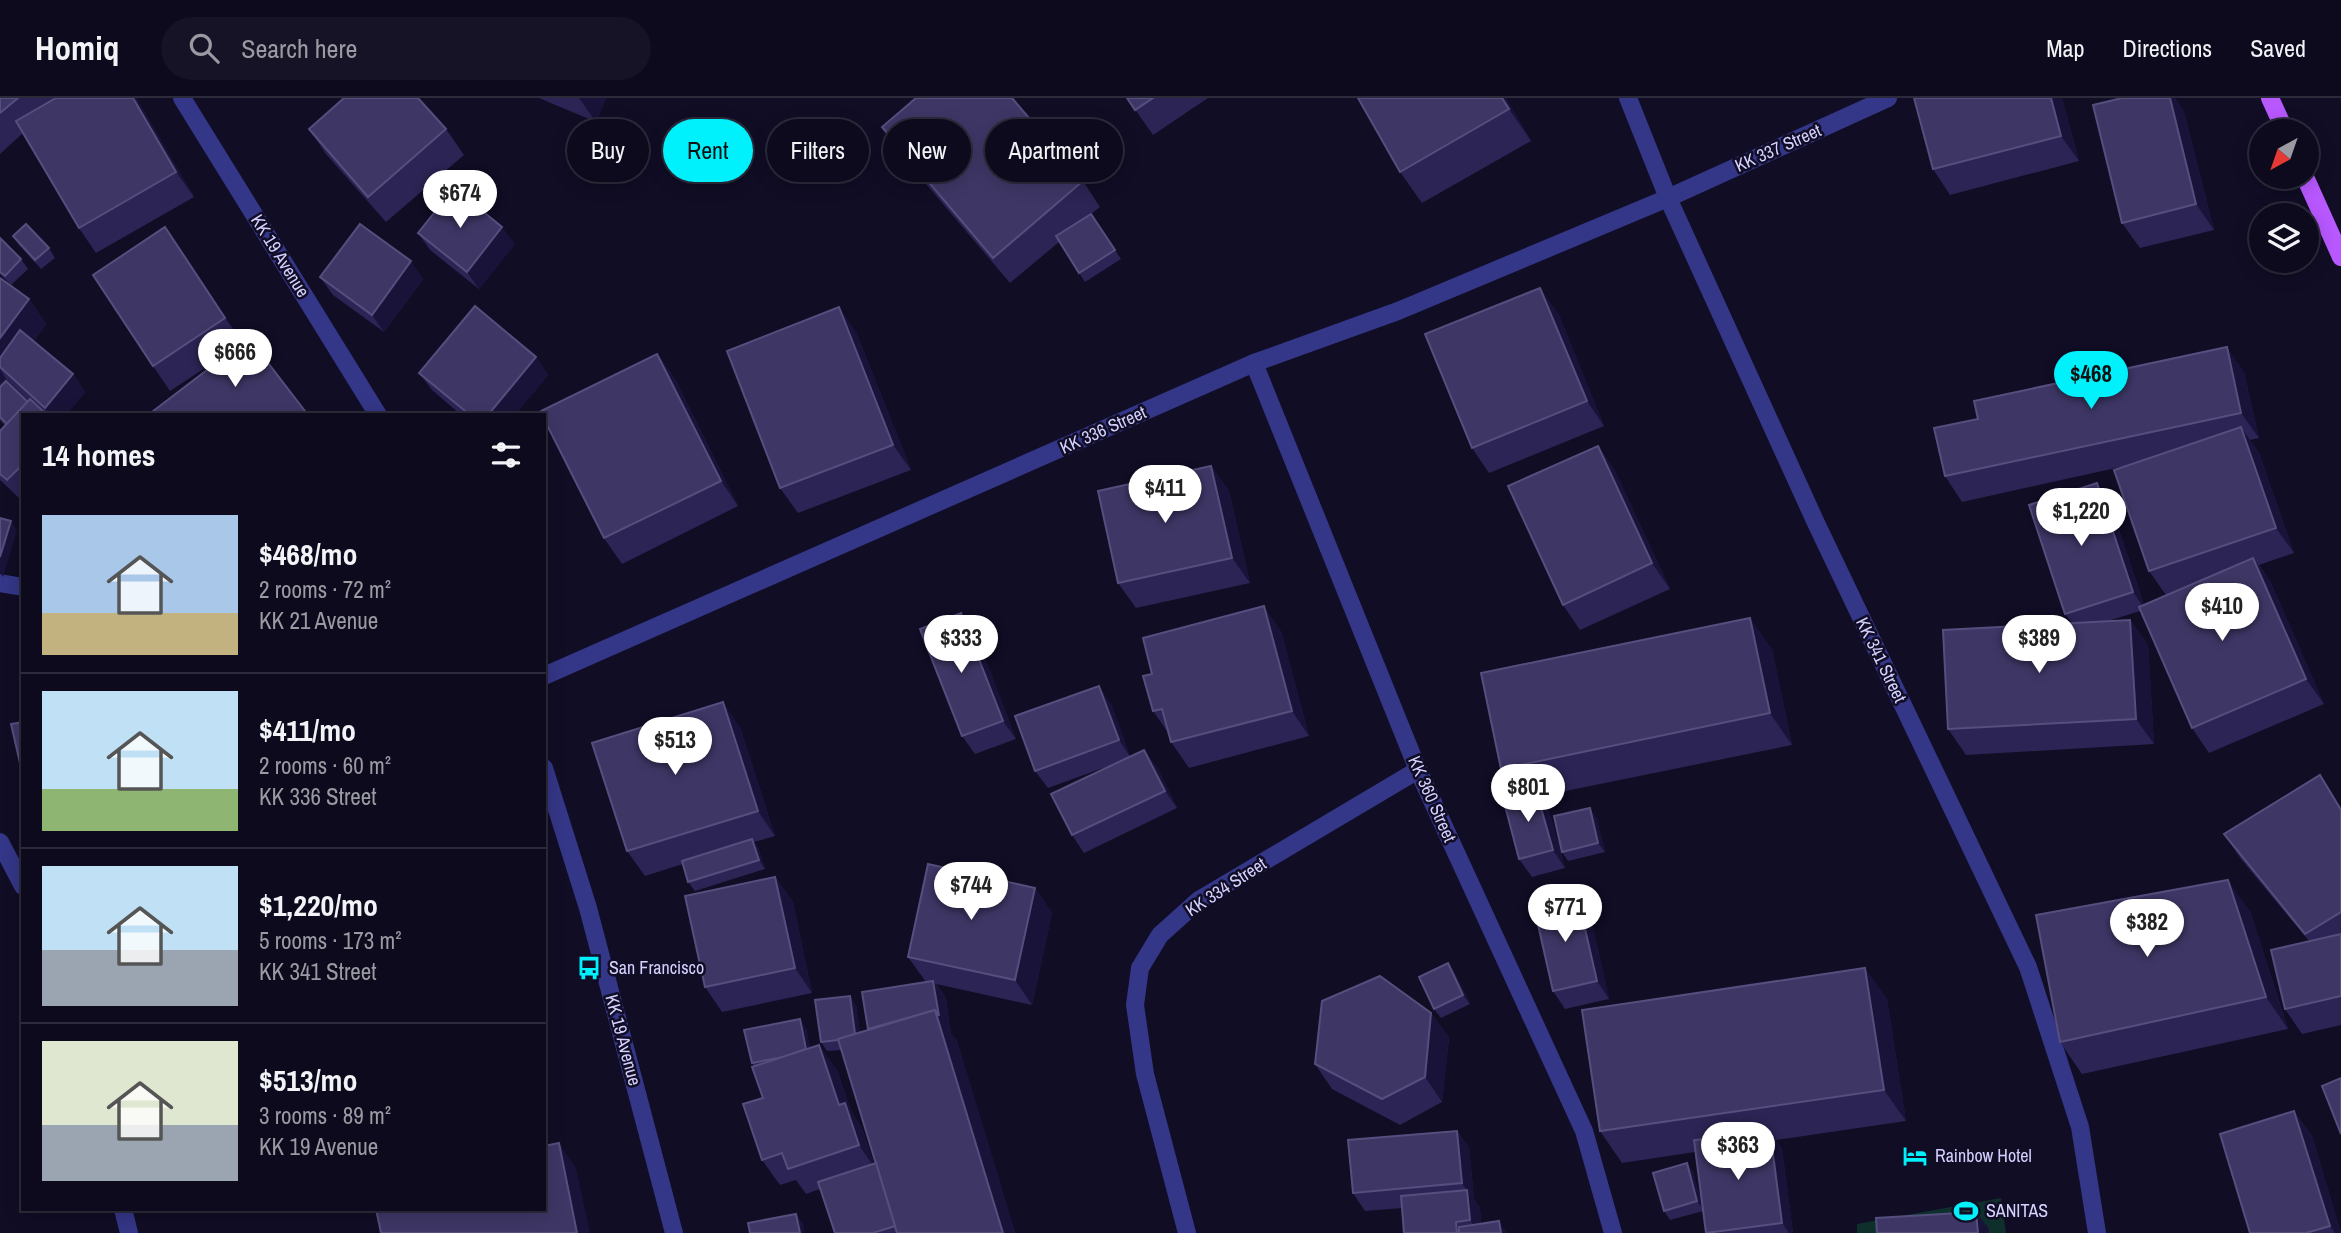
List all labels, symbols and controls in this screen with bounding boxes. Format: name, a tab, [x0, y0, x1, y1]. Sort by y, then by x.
search box	[161, 17, 651, 80]
text: Homiq	[35, 26, 119, 70]
icon: search	[185, 29, 223, 67]
text: Search here	[241, 31, 357, 66]
text: Map	[2046, 32, 2084, 64]
text: Directions	[2122, 32, 2212, 64]
text: Saved	[2250, 32, 2306, 64]
street label: KK 337 Street	[1731, 117, 1825, 178]
chip: Buy	[567, 119, 649, 182]
chip: Rent	[663, 119, 753, 182]
chip: Filters	[767, 119, 869, 182]
chip: New	[883, 119, 971, 182]
chip: Apartment	[985, 119, 1123, 182]
north arrow	[2249, 119, 2319, 189]
map controls	[2249, 119, 2319, 273]
pin: $674	[419, 170, 501, 230]
text: $674	[439, 177, 481, 208]
button: layers	[2249, 203, 2319, 273]
street label: KK 19 Avenue	[245, 210, 316, 302]
pin: $666	[194, 330, 276, 389]
text: $666	[214, 336, 256, 367]
pin: $468	[2050, 352, 2132, 411]
text: $468	[2070, 358, 2112, 389]
street label: KK 336 Street	[1056, 399, 1150, 460]
text: 14 homes	[42, 435, 156, 475]
icon: filters	[487, 436, 525, 474]
pin: $411	[1124, 466, 1206, 525]
text: $411	[1145, 472, 1185, 503]
pin: $1,220	[2024, 489, 2138, 548]
text: $1,220	[2052, 495, 2110, 526]
text: $468/mo	[259, 534, 357, 574]
icon: home	[98, 543, 182, 627]
text: 2 rooms · 72 m²	[259, 574, 391, 605]
pin: $410	[2181, 584, 2263, 643]
text: $410	[2201, 590, 2243, 621]
text: KK 21 Avenue	[259, 605, 378, 636]
street label: KK 341 Street	[1850, 613, 1913, 707]
pin: $333	[920, 616, 1002, 675]
pin: $389	[1998, 616, 2080, 675]
text: $333	[940, 622, 982, 653]
text: $389	[2018, 622, 2060, 653]
text: $411/mo	[259, 710, 356, 750]
pin: $513	[634, 718, 716, 777]
icon: home	[98, 719, 182, 803]
text: $513	[654, 724, 696, 755]
text: 2 rooms · 60 m²	[259, 750, 391, 781]
street label: KK 360 Street	[1402, 752, 1463, 846]
pin: $801	[1487, 764, 1569, 824]
text: $801	[1507, 771, 1549, 802]
text: KK 336 Street	[259, 781, 376, 812]
street label: KK 334 Street	[1180, 851, 1271, 922]
pin: $744	[930, 862, 1012, 922]
text: $744	[950, 869, 992, 900]
pin: $771	[1524, 884, 1606, 944]
text: $1,220/mo	[259, 885, 378, 925]
text: $771	[1544, 891, 1586, 922]
icon: home	[98, 894, 182, 978]
pin: $382	[2106, 900, 2188, 959]
text: $382	[2126, 906, 2168, 937]
text: 5 rooms · 173 m²	[259, 925, 402, 956]
bus stop icon: San Francisco	[575, 954, 603, 982]
place label: San Francisco	[609, 955, 704, 980]
text: KK 341 Street	[259, 956, 376, 987]
street label: KK 19 Avenue	[599, 992, 648, 1088]
text: $513/mo	[259, 1060, 357, 1100]
icon: home	[98, 1069, 182, 1153]
text: 3 rooms · 89 m²	[259, 1100, 391, 1131]
pin: $363	[1697, 1122, 1779, 1182]
text: $363	[1717, 1129, 1759, 1160]
text: KK 19 Avenue	[259, 1131, 378, 1162]
hotel icon: Rainbow Hotel	[1901, 1142, 1929, 1170]
place label: Rainbow Hotel	[1935, 1143, 2032, 1168]
sports icon: SANITAS	[1952, 1197, 1980, 1225]
place label: SANITAS	[1986, 1198, 2048, 1223]

